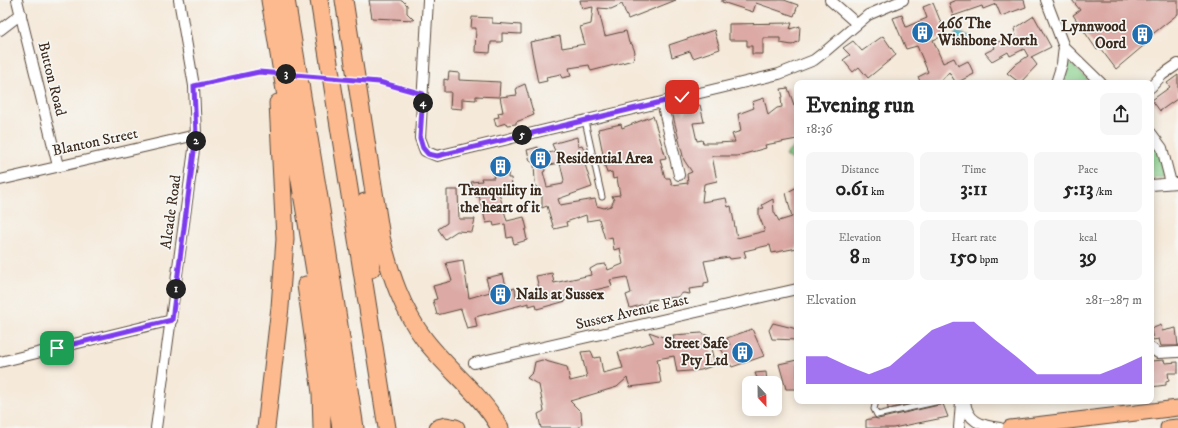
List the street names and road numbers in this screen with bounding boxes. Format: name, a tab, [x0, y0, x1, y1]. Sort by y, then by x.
street label: Button Road	[34, 40, 71, 119]
street label: Blanton Street	[51, 124, 140, 160]
street label: Alcade Road	[156, 173, 186, 250]
street label: Sussex Avenue East	[574, 290, 690, 334]

